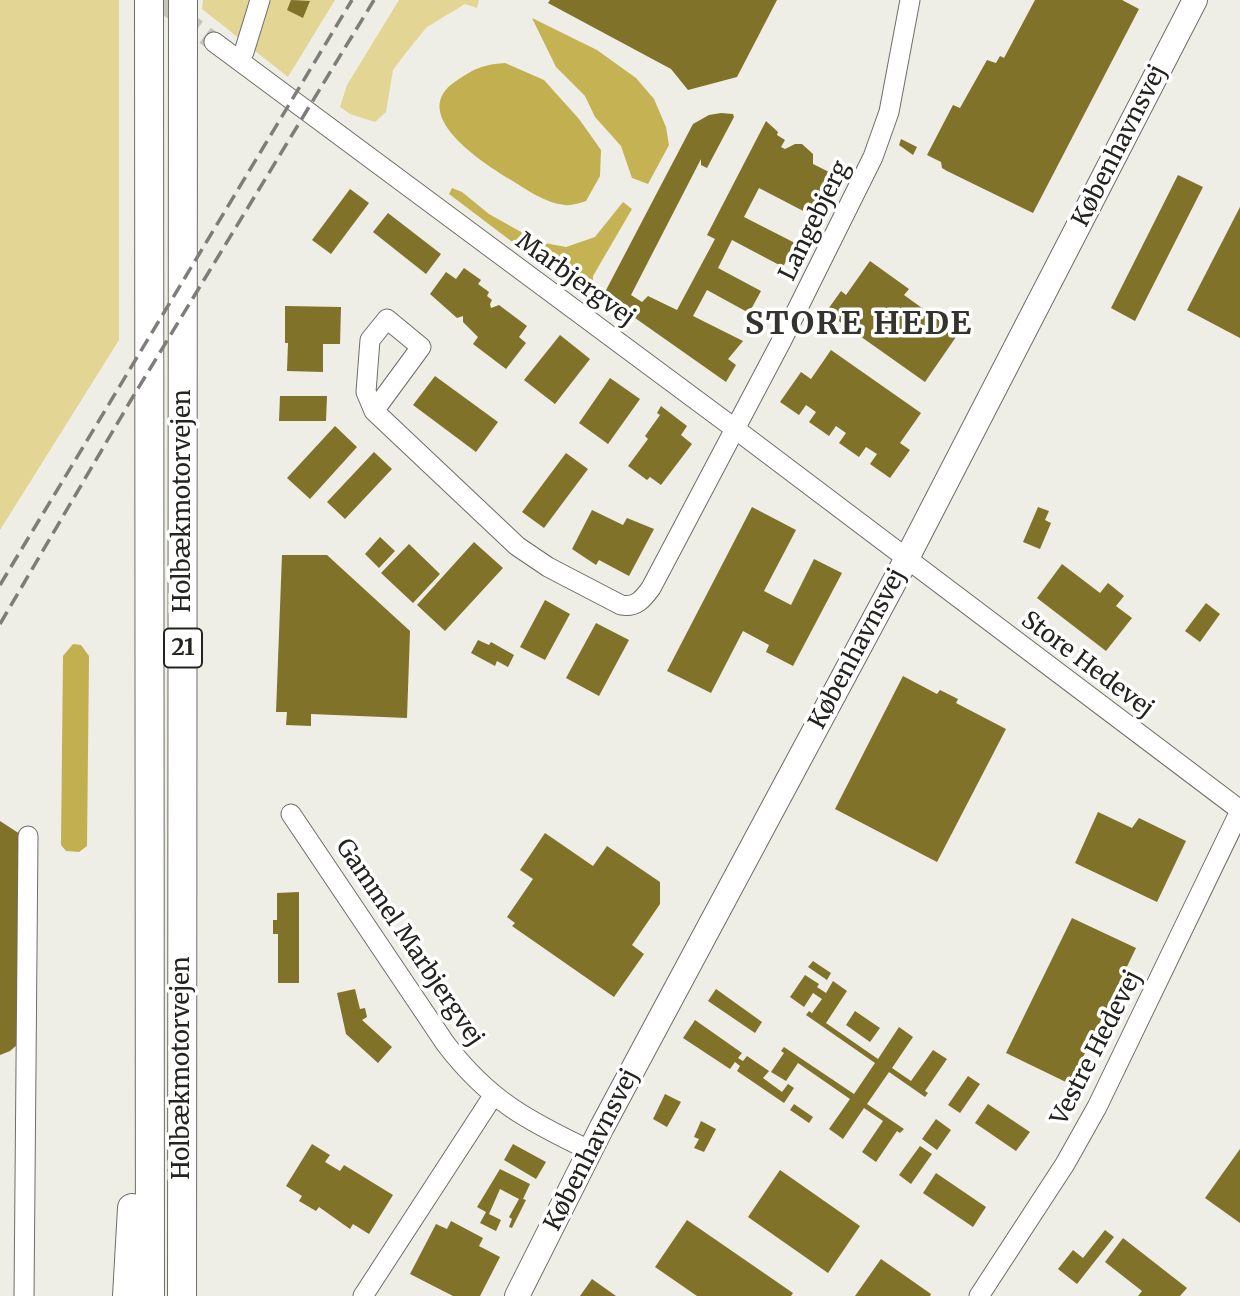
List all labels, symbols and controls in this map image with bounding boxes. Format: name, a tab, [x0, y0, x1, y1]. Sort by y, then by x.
street label: Københavnsvej	[1067, 60, 1173, 232]
street label: Langebjerg	[774, 156, 856, 286]
street label: Marbjergvej	[510, 227, 640, 333]
district label: STORE HEDE	[746, 306, 972, 344]
street label: Holbækmotorvejen	[169, 389, 197, 613]
street label: Københavnsvej	[804, 564, 912, 734]
street label: Store Hedevej	[1015, 606, 1159, 724]
road number: 21	[164, 628, 202, 668]
street label: Gammel Marbjergvej	[329, 834, 489, 1052]
street label: Holbækmotorvejen	[168, 956, 196, 1180]
street label: Vestre Hedevej	[1046, 966, 1148, 1130]
street label: Københavnsvej	[539, 1064, 645, 1236]

